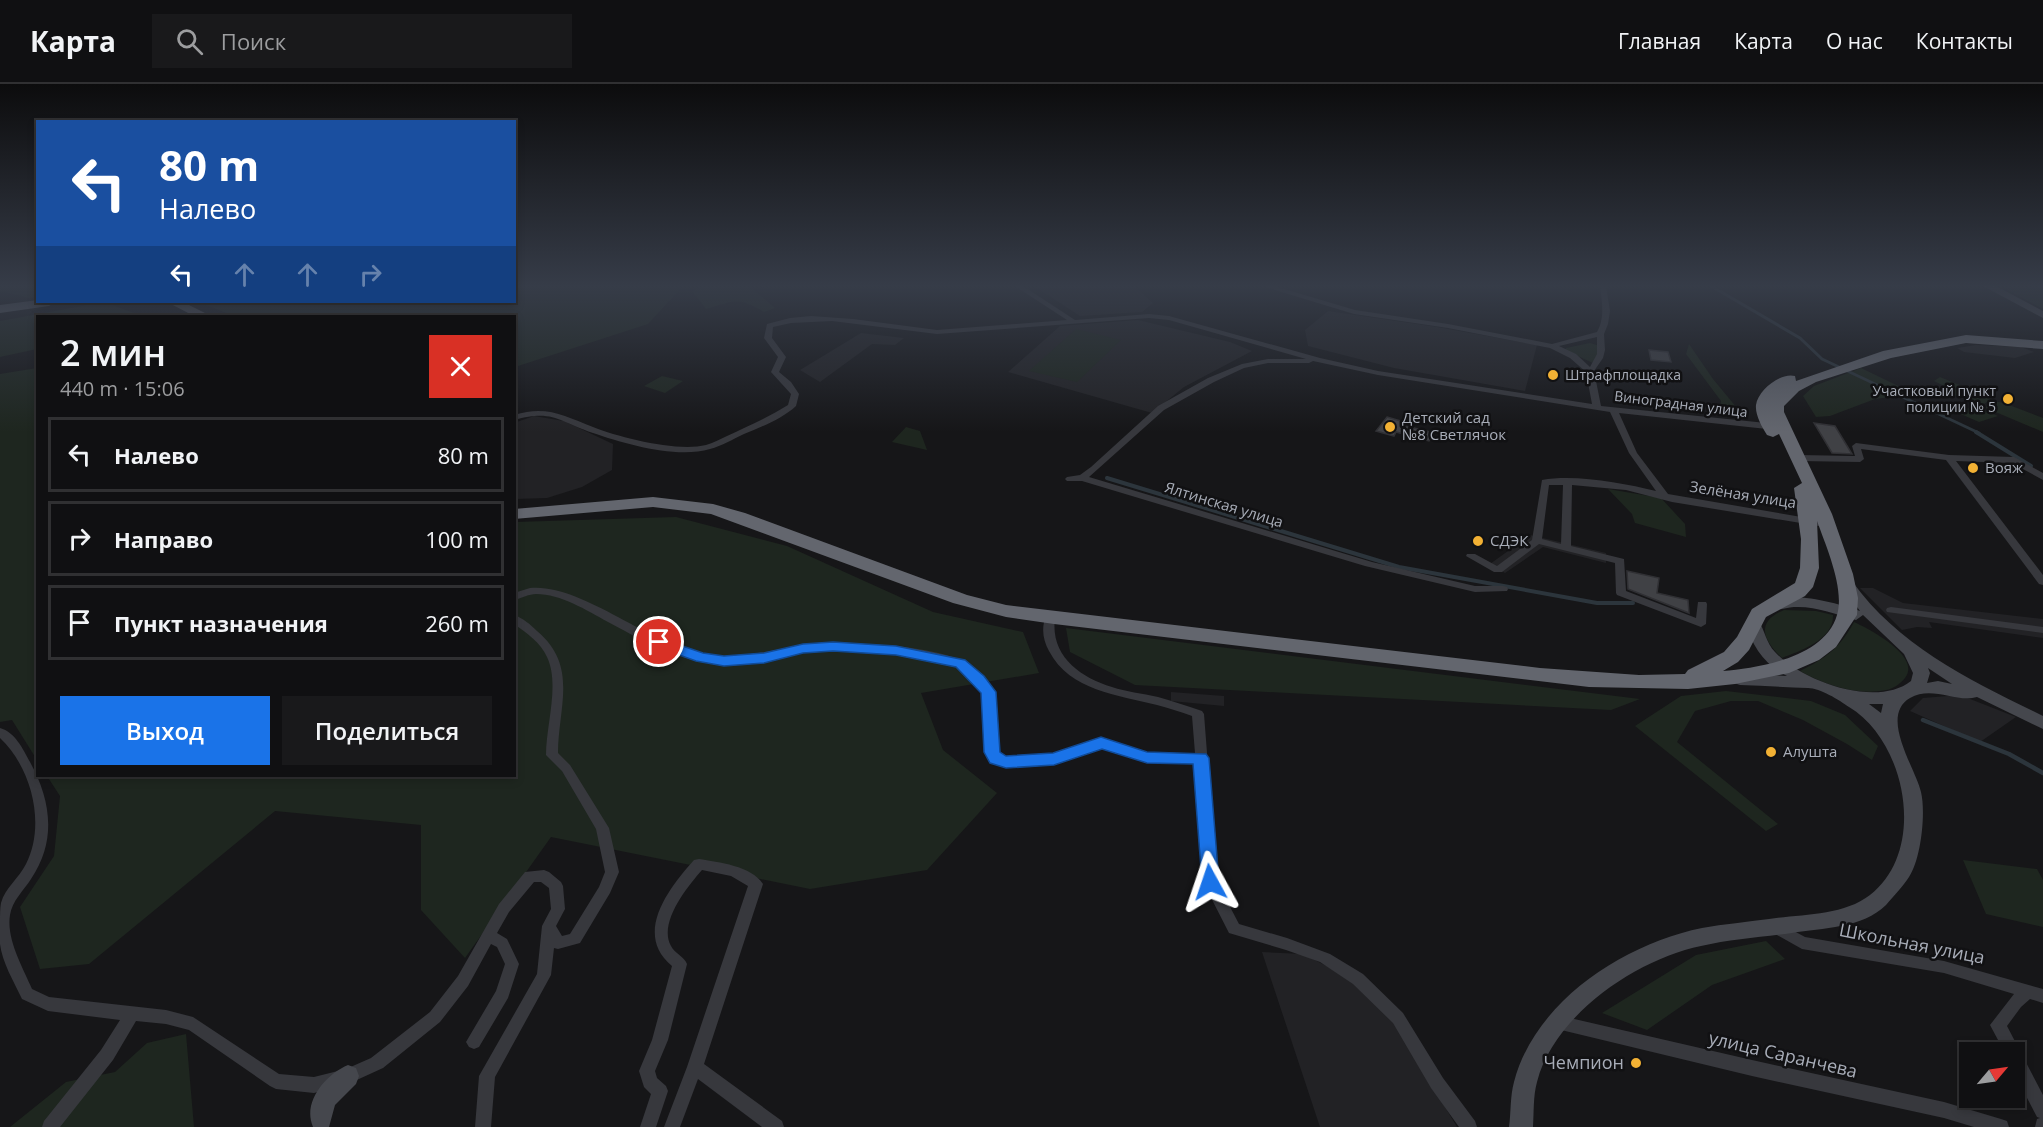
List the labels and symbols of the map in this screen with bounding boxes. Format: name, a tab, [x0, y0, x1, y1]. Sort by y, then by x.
place label: Штрафплощадка	[1565, 365, 1681, 384]
marker: Штрафплощадка	[1546, 368, 1560, 382]
place label: Участковый пункт полиции № 5	[1872, 381, 1996, 416]
street label: Виноградная улица	[1613, 386, 1749, 421]
marker: Участковый пункт полиции № 5	[2001, 392, 2015, 406]
place label: Детский сад №8 Светлячок	[1402, 407, 1506, 444]
marker: Детский сад №8 Светлячок	[1383, 420, 1397, 434]
place label: Вояж	[1985, 457, 2023, 477]
marker: Вояж	[1966, 461, 1980, 475]
street label: Ялтинская улица	[1163, 476, 1286, 532]
street label: Зелёная улица	[1688, 476, 1798, 512]
place label: СДЭК	[1490, 530, 1529, 550]
marker: СДЭК	[1471, 534, 1485, 548]
pin	[633, 616, 684, 667]
place label: Алушта	[1783, 741, 1837, 761]
marker: Алушта	[1764, 745, 1778, 759]
position arrow	[1178, 850, 1242, 914]
street label: Школьная улица	[1837, 917, 1987, 969]
street label: улица Саранчева	[1707, 1025, 1860, 1083]
north arrow	[1959, 1042, 2025, 1108]
place label: Чемпион	[1543, 1050, 1624, 1074]
marker: Чемпион	[1629, 1056, 1643, 1070]

